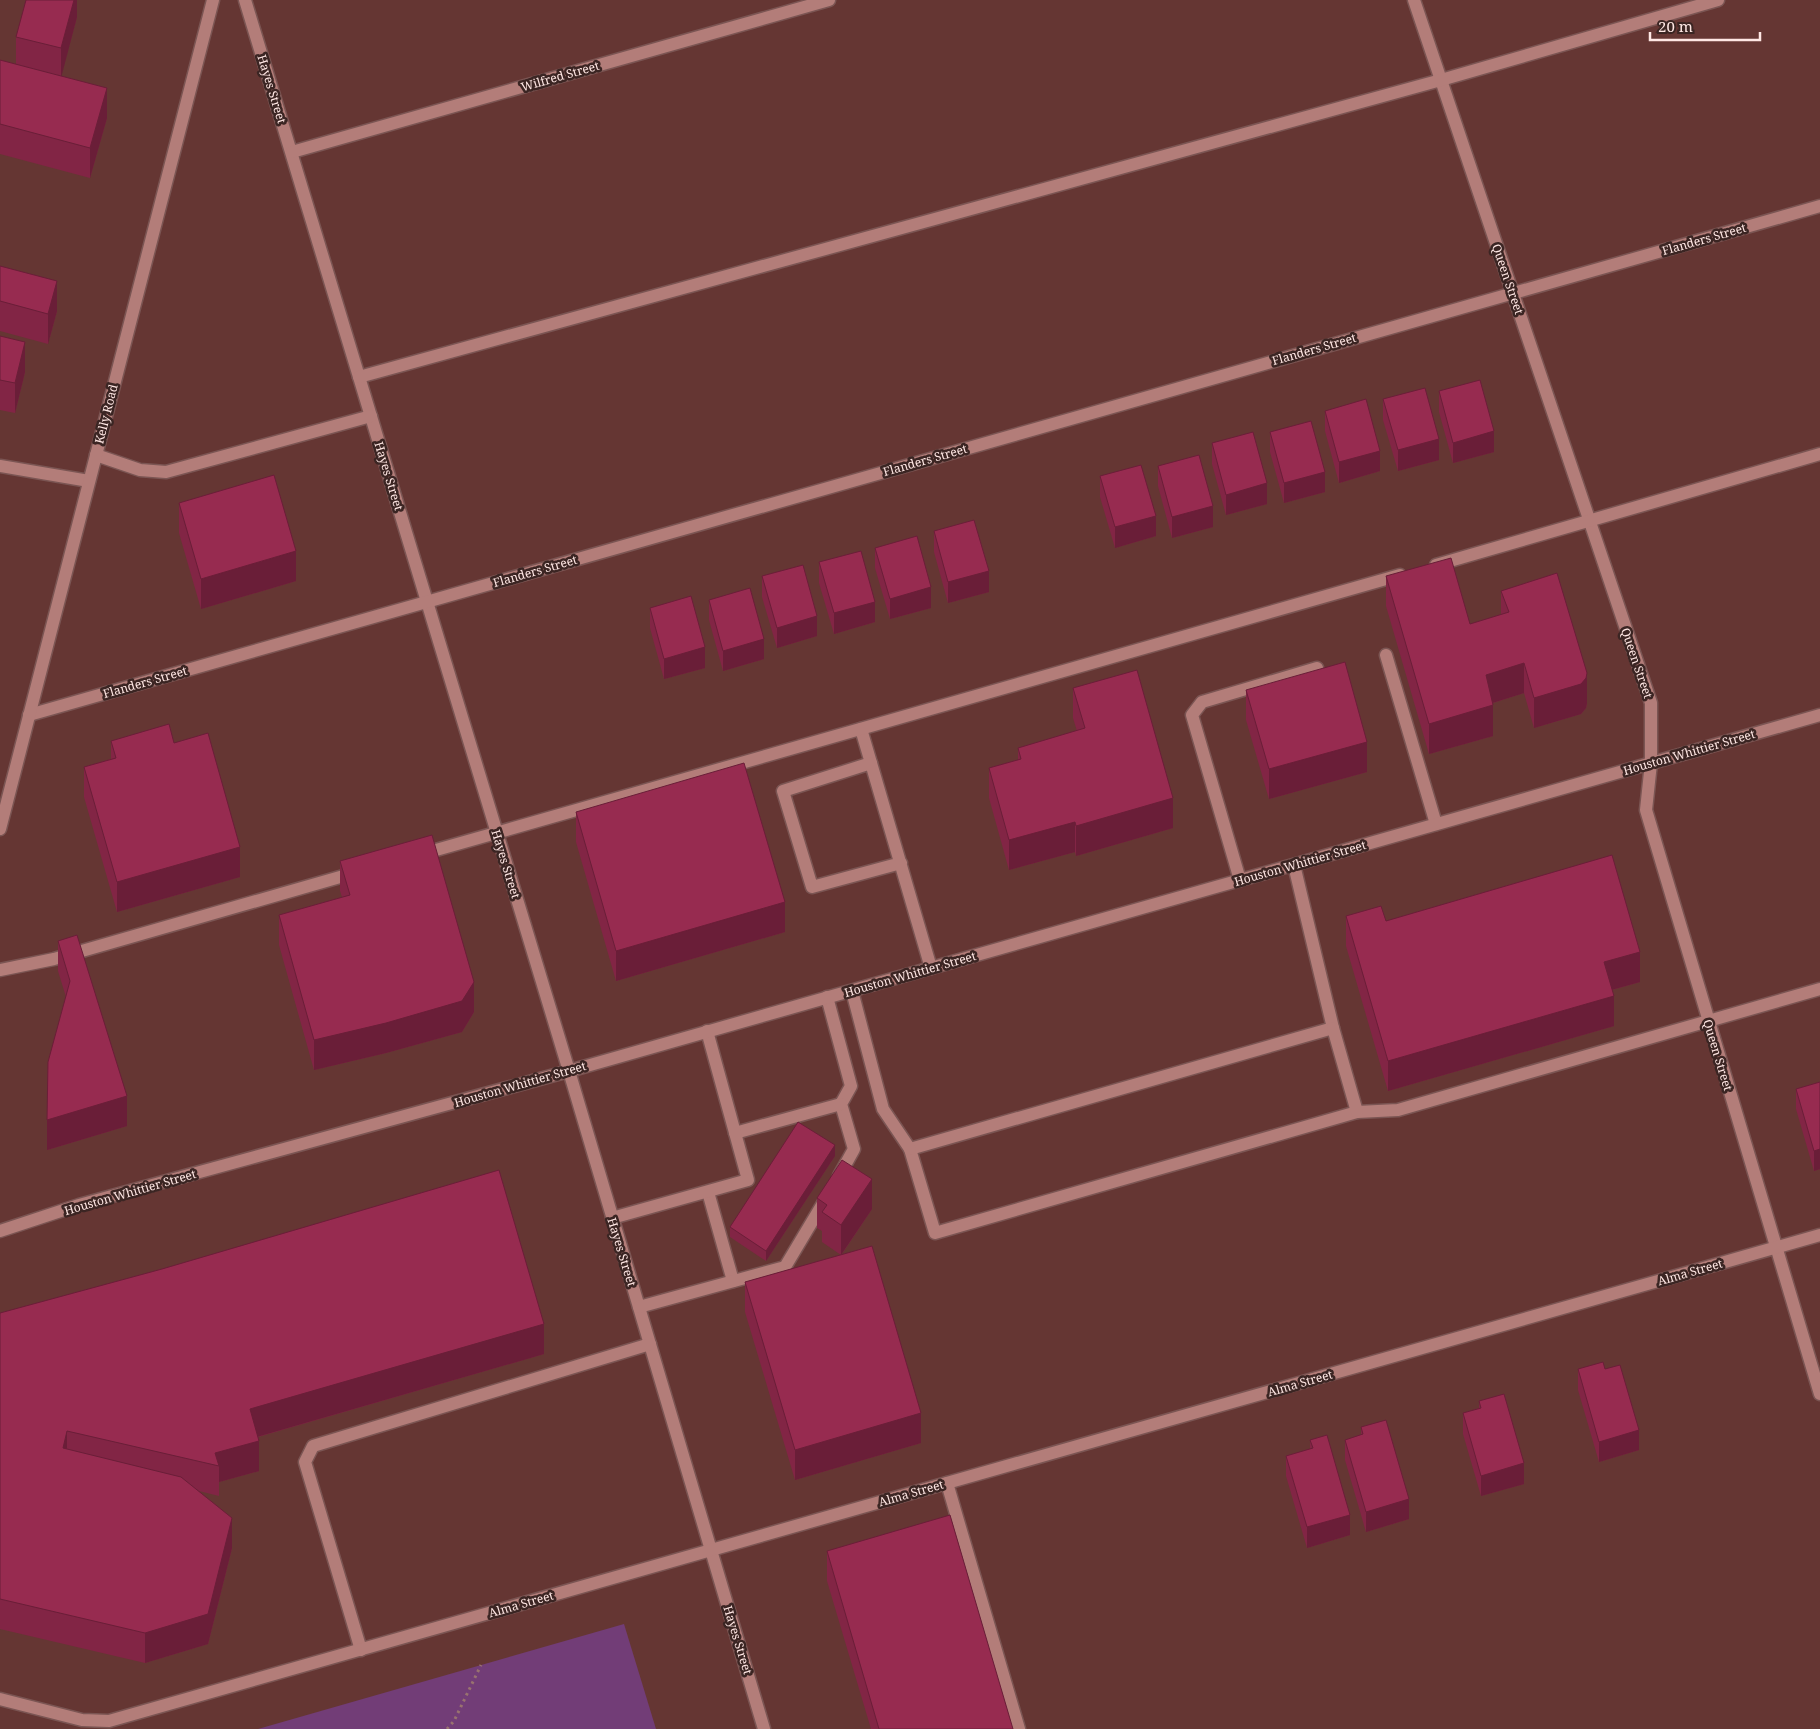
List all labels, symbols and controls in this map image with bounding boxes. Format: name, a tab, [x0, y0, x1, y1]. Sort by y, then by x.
scale bar	[1650, 10, 1760, 42]
text: 20 m	[1658, 16, 1693, 36]
street label: Hayes Street	[253, 52, 291, 126]
street label: Wilfred Street	[519, 57, 601, 95]
street label: Flanders Street	[1660, 219, 1748, 259]
street label: Queen Street	[1488, 241, 1528, 317]
street label: Flanders Street	[1270, 329, 1358, 369]
street label: Kelly Road	[90, 382, 122, 446]
street label: Hayes Street	[370, 439, 408, 513]
street label: Flanders Street	[881, 440, 969, 480]
street label: Flanders Street	[491, 551, 579, 591]
street label: Queen Street	[1617, 625, 1657, 701]
street label: Flanders Street	[101, 662, 189, 702]
street label: Houston Whittier Street	[1621, 725, 1757, 779]
street label: Hayes Street	[487, 827, 525, 901]
street label: Houston Whittier Street	[1232, 836, 1368, 890]
street label: Houston Whittier Street	[842, 947, 978, 1001]
street label: Queen Street	[1699, 1017, 1737, 1093]
street label: Houston Whittier Street	[452, 1057, 588, 1111]
street label: Houston Whittier Street	[62, 1165, 198, 1219]
street label: Hayes Street	[603, 1215, 641, 1289]
street label: Alma Street	[1656, 1255, 1724, 1289]
street label: Alma Street	[1266, 1366, 1334, 1400]
street label: Alma Street	[877, 1476, 945, 1510]
street label: Alma Street	[487, 1587, 555, 1621]
street label: Hayes Street	[719, 1603, 757, 1677]

